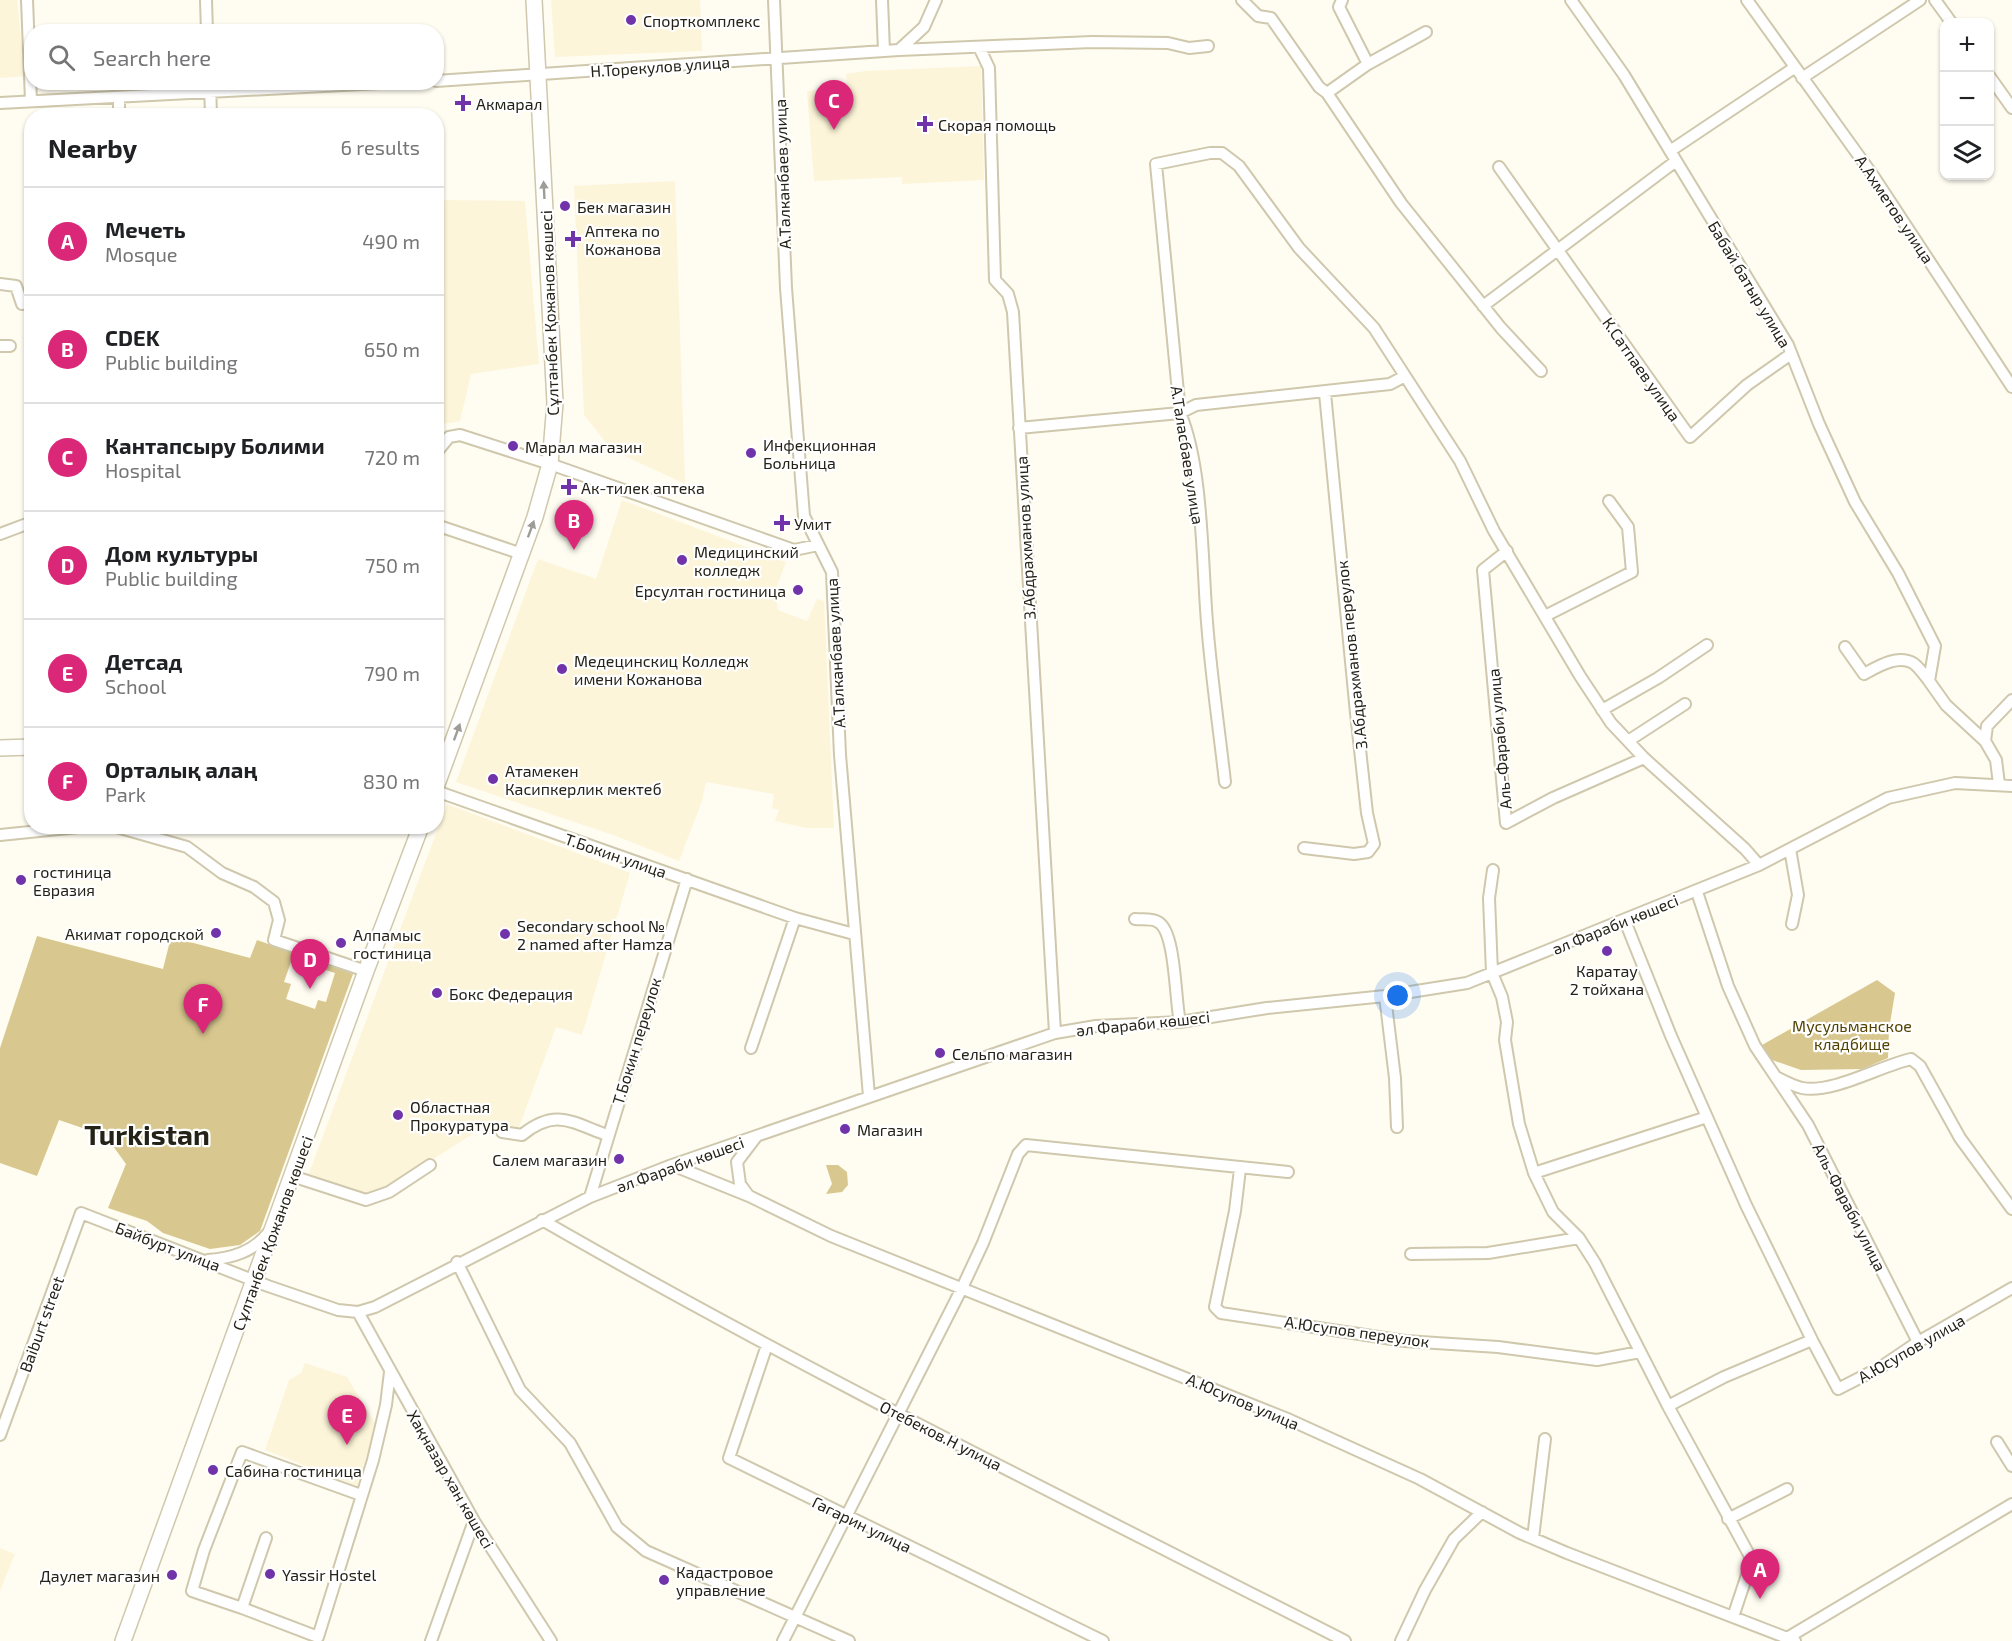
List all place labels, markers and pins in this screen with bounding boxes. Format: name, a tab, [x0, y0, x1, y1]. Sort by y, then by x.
place label: Спорткомплекс	[643, 11, 761, 30]
marker: Спорткомплекс	[624, 13, 638, 27]
pin: C	[814, 80, 854, 130]
marker: Акмарал	[454, 94, 472, 112]
place label: Акмарал	[476, 94, 542, 113]
marker: Скорая помощь	[916, 115, 934, 133]
place label: Скорая помощь	[938, 115, 1056, 134]
place label: Бек магазин	[577, 197, 671, 216]
marker: Бек магазин	[558, 199, 572, 213]
place label: Аптека по Кожанова	[585, 221, 661, 258]
marker: Аптека по Кожанова	[566, 232, 580, 246]
place label: Инфекционная Больница	[763, 435, 876, 472]
place label: Марал магазин	[525, 437, 642, 456]
marker: Марал магазин	[506, 439, 520, 453]
marker: Инфекционная Больница	[744, 446, 758, 460]
place label: Ак-тилек аптека	[581, 478, 705, 497]
marker: Ак-тилек аптека	[562, 480, 576, 494]
pin: B	[554, 500, 594, 550]
place label: Умит	[794, 514, 832, 533]
marker: Умит	[775, 516, 789, 530]
place label: Медицинский колледж	[694, 542, 799, 579]
marker: Медицинский колледж	[675, 553, 689, 567]
place label: Ерсултан гостиница	[635, 581, 786, 601]
marker: Ерсултан гостиница	[791, 583, 805, 597]
place label: Медецинскиц Колледж имени Кожанова	[574, 651, 749, 688]
marker: Медецинскиц Колледж имени Кожанова	[555, 662, 569, 676]
place label: Атамекен Касипкерлик мектеб	[505, 761, 662, 798]
marker: Атамекен Касипкерлик мектеб	[486, 772, 500, 786]
place label: гостиница Евразия	[33, 862, 112, 899]
marker: гостиница Евразия	[14, 873, 28, 887]
place label: Secondary school № 2 named after Hamza	[517, 916, 673, 953]
place label: Акимат городской	[65, 924, 204, 943]
place label: Алпамыс гостиница	[353, 925, 432, 962]
marker: Акимат городской	[209, 926, 223, 940]
marker: Secondary school № 2 named after Hamza	[498, 927, 512, 941]
marker: Алпамыс гостиница	[334, 936, 348, 950]
pin: D	[290, 940, 330, 989]
marker: Каратау 2 тойхана	[1600, 944, 1614, 958]
place label: Каратау 2 тойхана	[1570, 961, 1644, 998]
pin: F	[184, 984, 222, 1034]
place label: Бокс Федерация	[449, 984, 573, 1003]
marker: Бокс Федерация	[430, 986, 444, 1000]
place label: Сельпо магазин	[952, 1044, 1072, 1063]
marker: Сельпо магазин	[933, 1046, 947, 1060]
place label: Областная Прокуратура	[410, 1097, 509, 1135]
marker: Областная Прокуратура	[391, 1108, 405, 1122]
place label: Магазин	[857, 1120, 923, 1139]
marker: Магазин	[838, 1122, 852, 1136]
place label: Салем магазин	[492, 1150, 607, 1169]
marker: Салем магазин	[612, 1152, 626, 1166]
pin: E	[328, 1396, 366, 1445]
place label: Сабина гостиница	[225, 1461, 362, 1480]
marker: Сабина гостиница	[206, 1463, 220, 1477]
pin: A	[1740, 1550, 1780, 1599]
place label: Кадастровое управление	[676, 1562, 773, 1600]
place label: Yassir Hostel	[282, 1565, 376, 1584]
place label: Даулет магазин	[40, 1566, 160, 1586]
marker: Yassir Hostel	[263, 1567, 277, 1581]
marker: Даулет магазин	[165, 1568, 179, 1582]
marker: Кадастровое управление	[657, 1573, 671, 1587]

